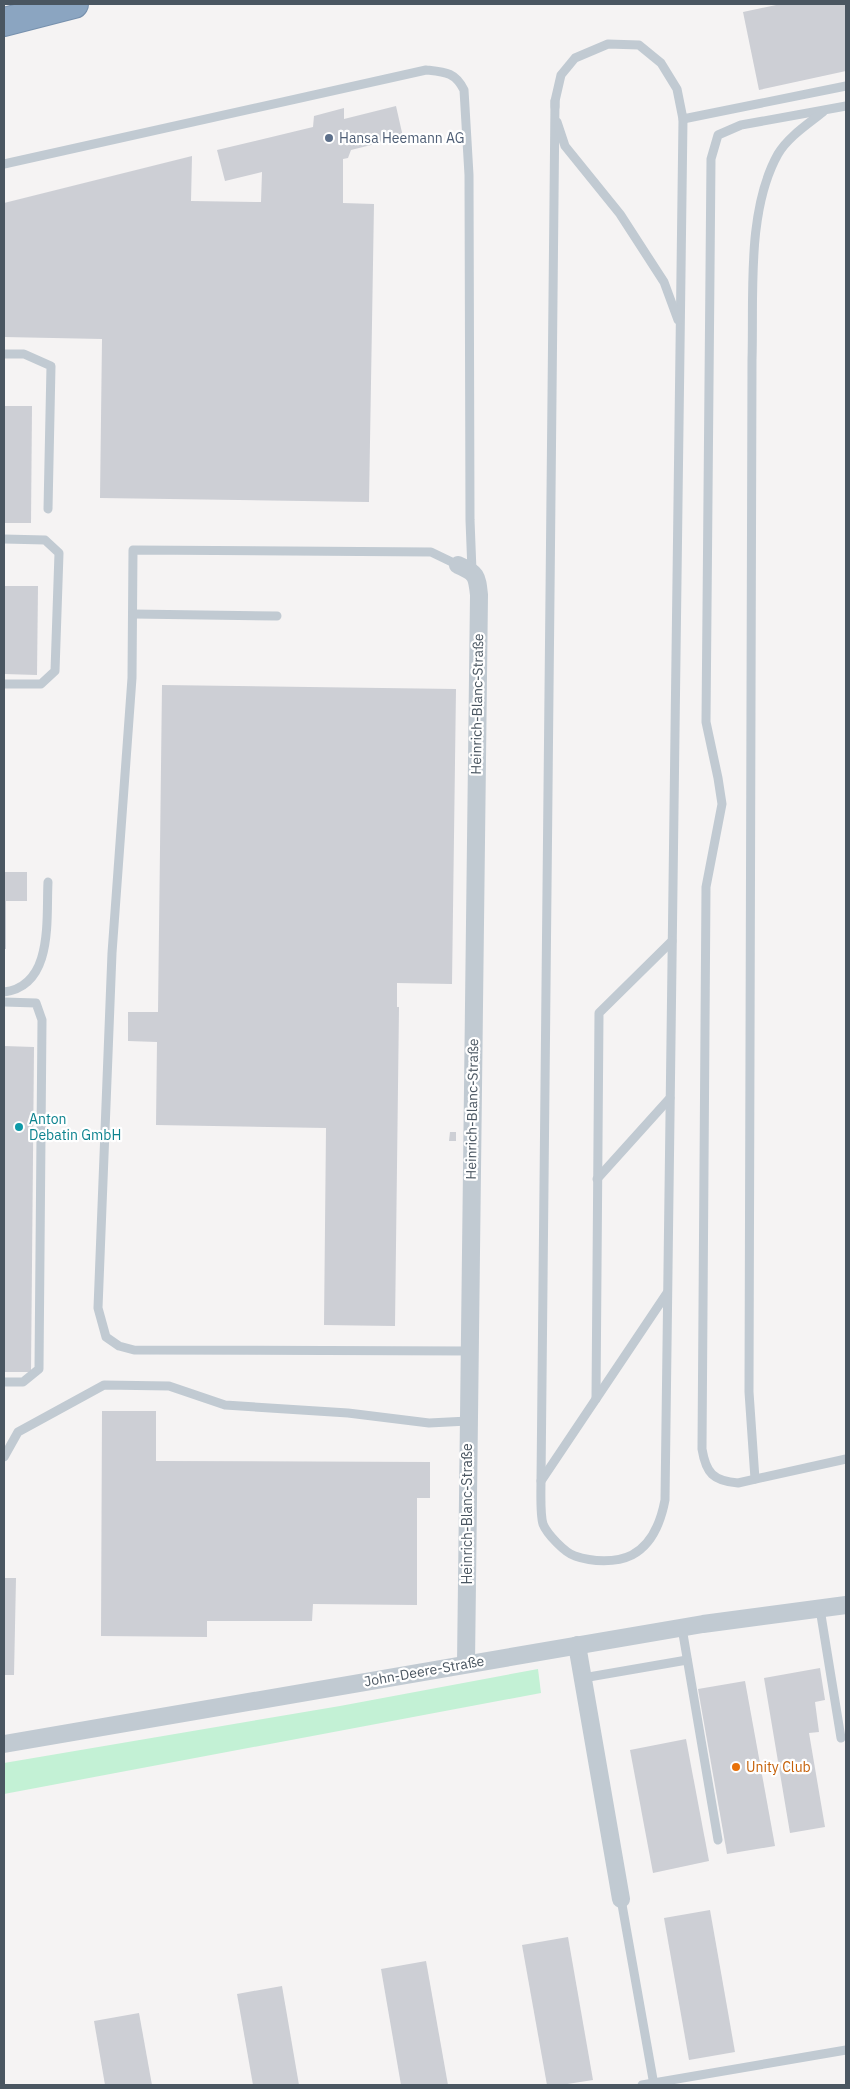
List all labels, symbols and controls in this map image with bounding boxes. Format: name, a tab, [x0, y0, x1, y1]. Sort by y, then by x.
place label: Hansa Heemann AG	[339, 129, 465, 147]
marker: Hansa Heemann AG	[323, 132, 335, 144]
street label: Heinrich-Blanc-Straße	[467, 633, 487, 775]
street label: Heinrich-Blanc-Straße	[462, 1038, 482, 1180]
place label: Anton Debatin GmbH	[29, 1110, 121, 1144]
marker: Anton Debatin GmbH	[13, 1121, 25, 1133]
street label: Heinrich-Blanc-Straße	[458, 1443, 476, 1585]
street label: John-Deere-Straße	[363, 1652, 486, 1690]
place label: Unity Club	[746, 1758, 811, 1776]
marker: Unity Club	[730, 1761, 742, 1773]

